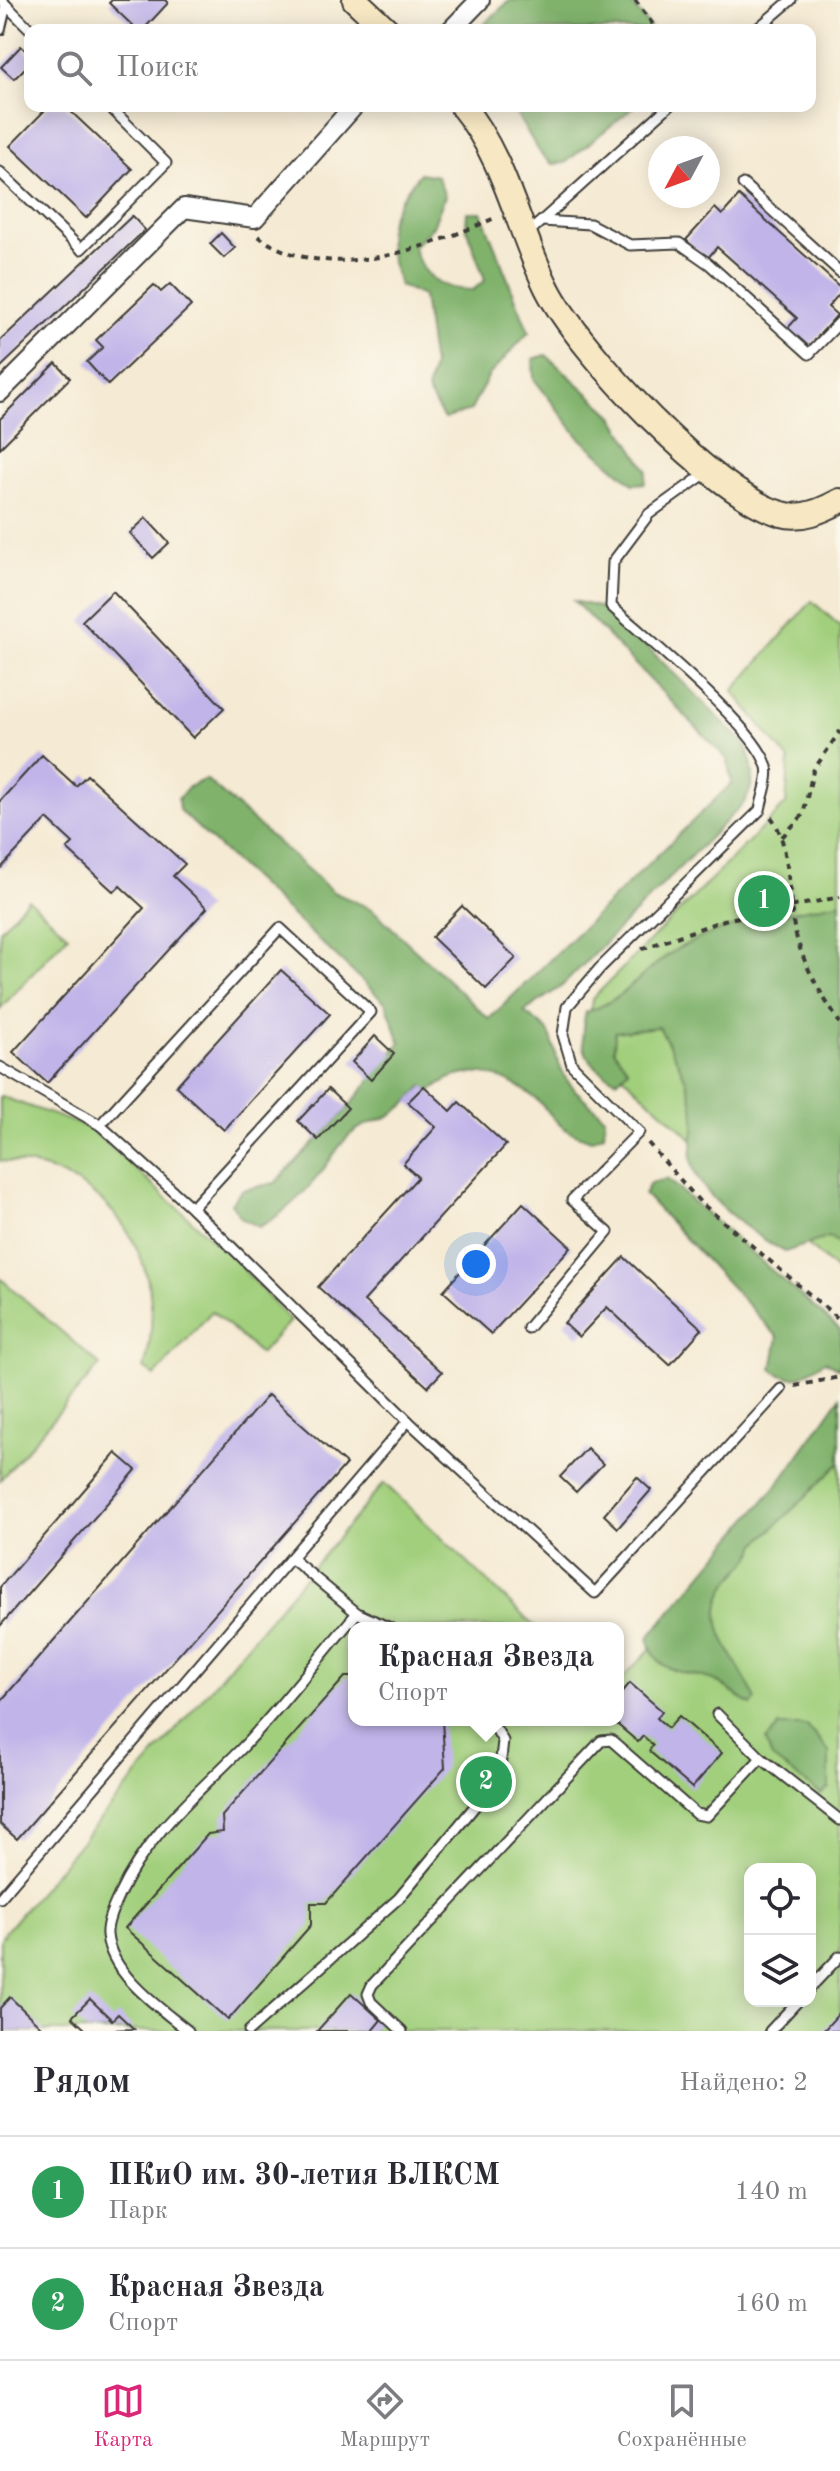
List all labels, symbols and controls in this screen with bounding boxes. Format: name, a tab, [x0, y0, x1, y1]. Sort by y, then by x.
search box	[24, 24, 816, 112]
icon: search	[52, 46, 96, 90]
text: Поиск	[116, 53, 199, 83]
north arrow	[648, 136, 720, 208]
pin: 1	[738, 871, 790, 931]
your location	[456, 1244, 496, 1284]
popup	[348, 1622, 624, 1726]
text: Красная Звезда	[378, 1643, 594, 1673]
text: Спорт	[378, 1680, 448, 1706]
pin: 2	[460, 1752, 512, 1812]
map controls	[744, 1863, 816, 2007]
button: locate	[744, 1863, 816, 1935]
button: layers	[744, 1935, 816, 2007]
text: Рядом	[32, 2066, 131, 2100]
text: Найдено: 2	[679, 2070, 808, 2096]
text: ПКиО им. 30-летия ВЛКСМ	[108, 2161, 500, 2191]
text: 1	[50, 2179, 66, 2205]
text: 140 m	[735, 2179, 808, 2205]
text: Парк	[108, 2198, 168, 2224]
text: Красная Звезда	[108, 2273, 324, 2303]
text: 2	[50, 2291, 66, 2317]
text: 160 m	[735, 2291, 808, 2317]
text: Спорт	[108, 2310, 178, 2336]
tab: Карта	[93, 2379, 153, 2454]
tab: Маршрут	[340, 2379, 430, 2454]
tab: Сохранённые	[617, 2379, 747, 2454]

